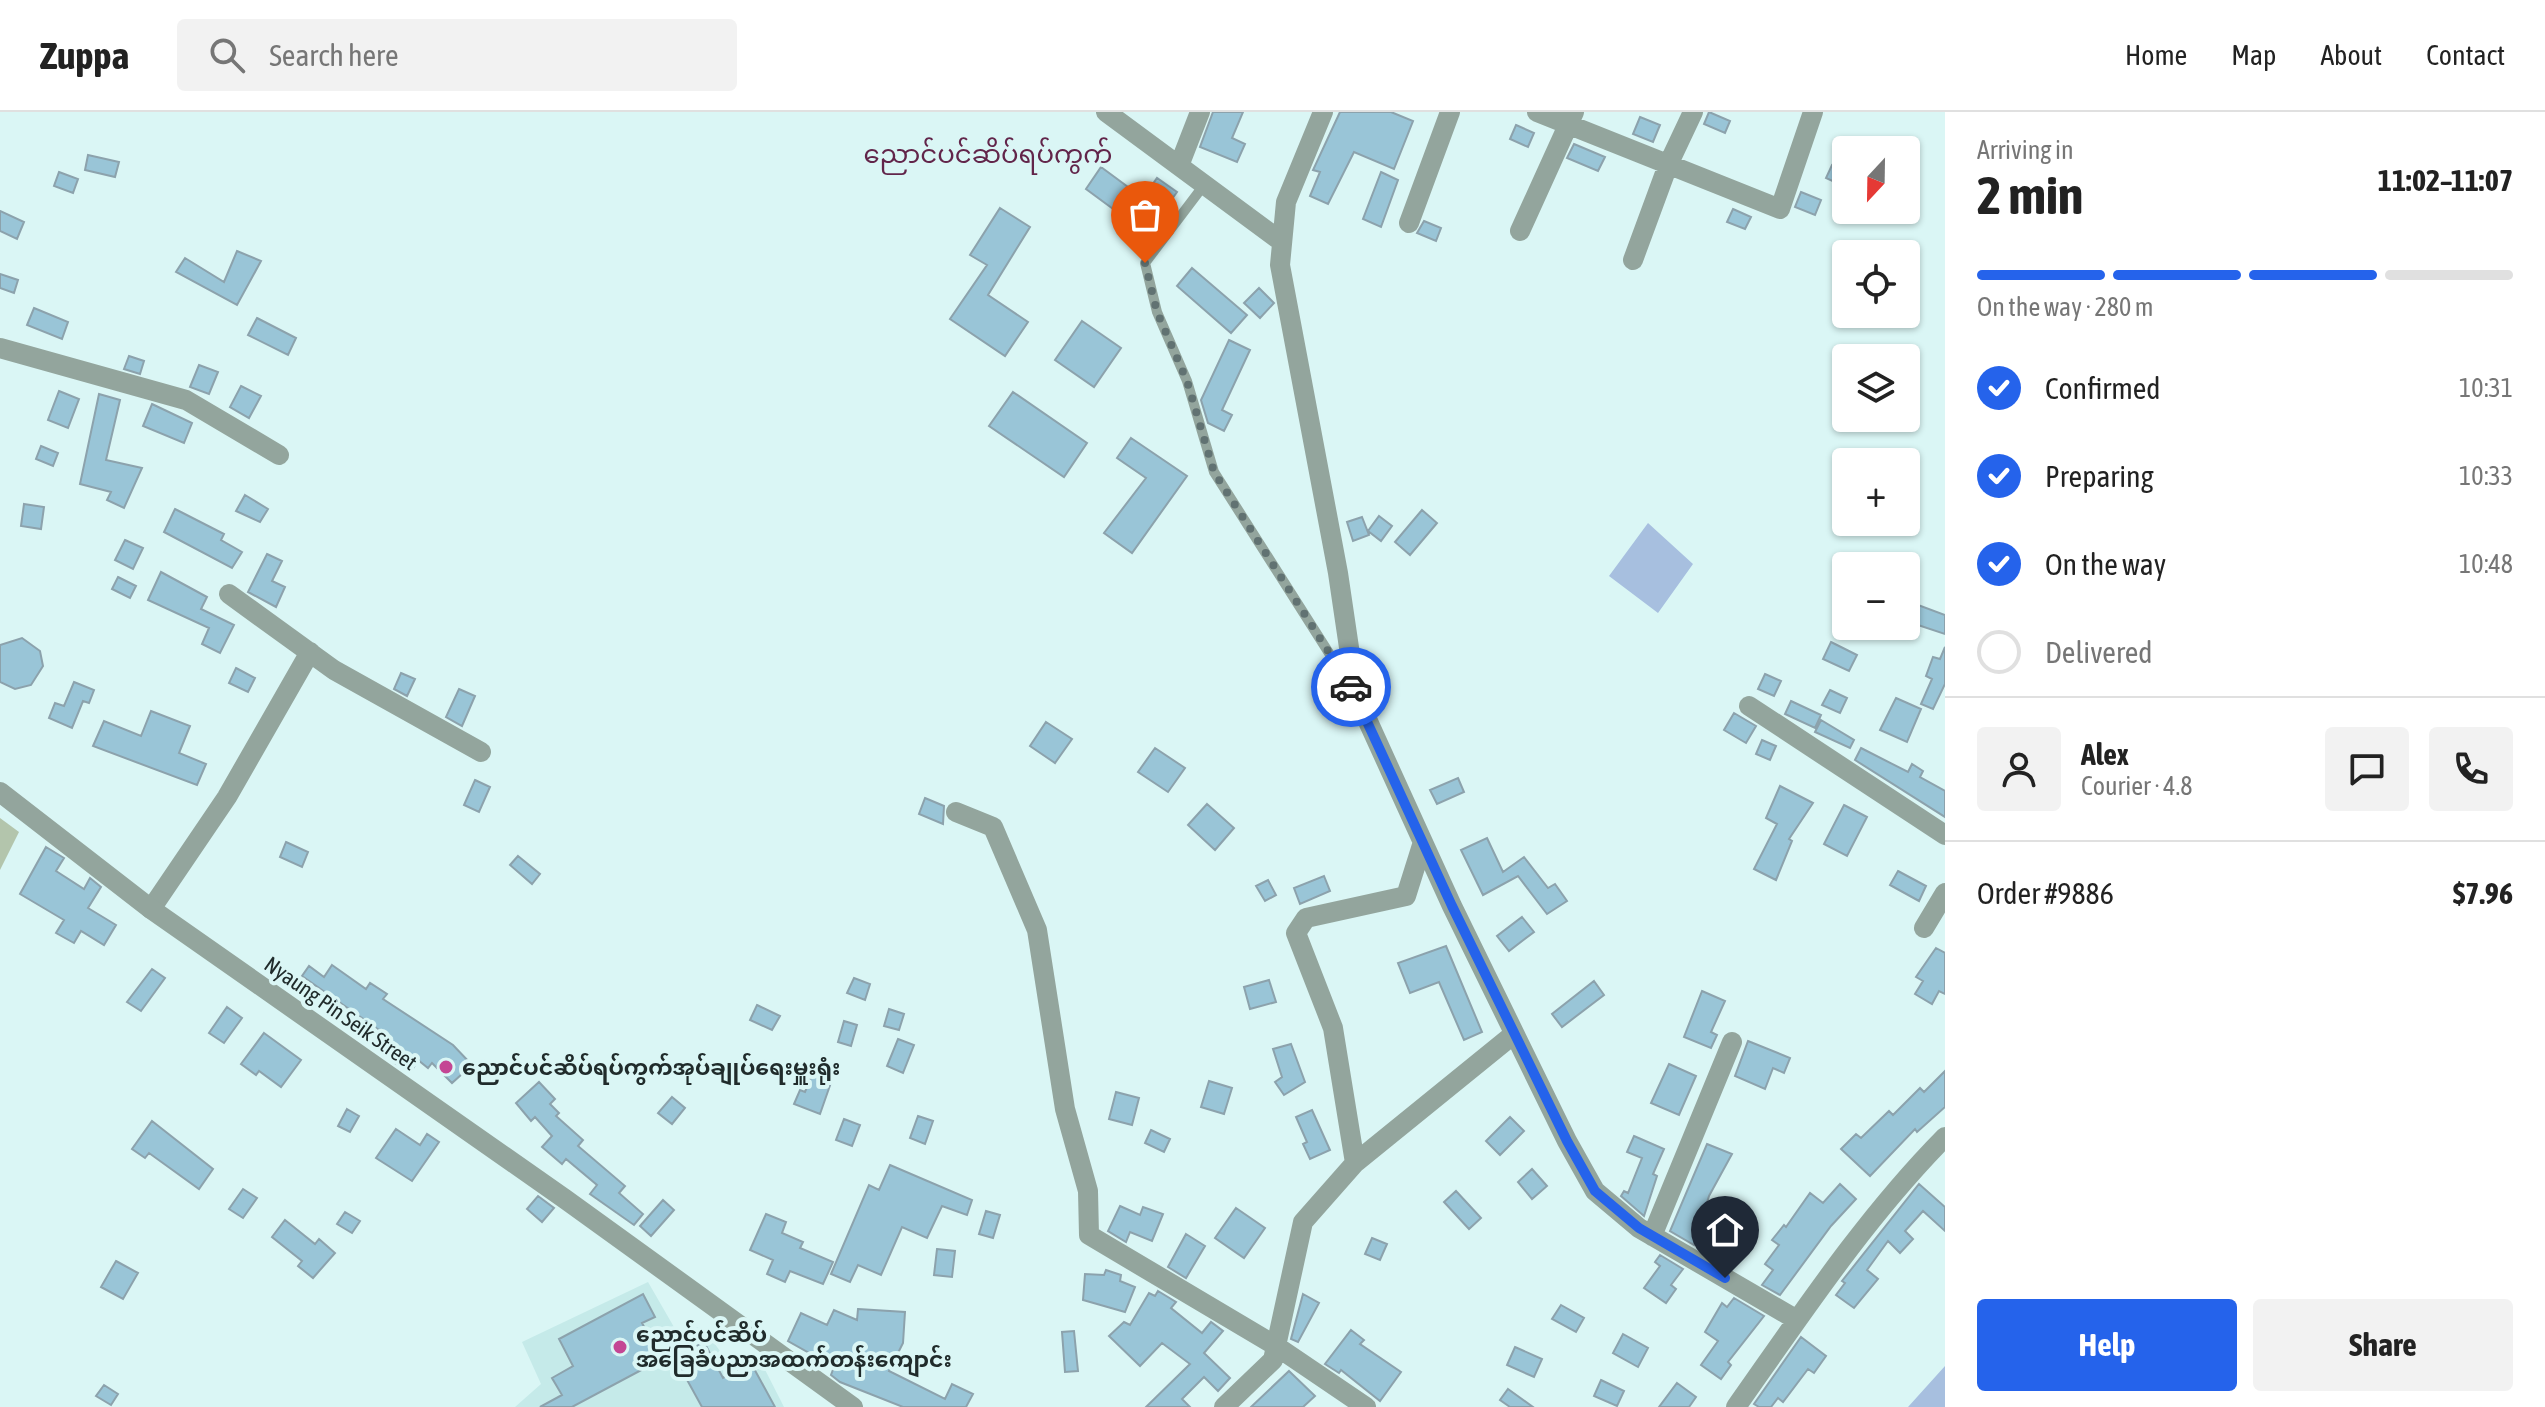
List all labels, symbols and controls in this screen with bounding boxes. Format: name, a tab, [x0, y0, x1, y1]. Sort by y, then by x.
search box	[177, 19, 737, 91]
icon: search	[205, 33, 249, 77]
text: Zuppa	[40, 34, 129, 77]
text: Search here	[269, 38, 399, 72]
text: Home	[2125, 39, 2187, 71]
text: Map	[2231, 39, 2276, 71]
text: About	[2320, 39, 2382, 71]
text: Contact	[2426, 39, 2505, 71]
text: Arriving in	[1977, 135, 2074, 165]
north arrow	[1832, 136, 1920, 224]
map controls	[1832, 136, 1920, 640]
district label: ညောင်ပင်ဆိပ်ရပ်ကွက်	[864, 137, 1112, 175]
text: 11:02–11:07	[2378, 163, 2513, 197]
text: 2 min	[1977, 165, 2083, 225]
pin	[1111, 181, 1179, 263]
icon: bag	[1123, 193, 1167, 237]
button: locate	[1832, 240, 1920, 328]
text: On the way · 280 m	[1977, 292, 2154, 322]
button: layers	[1832, 344, 1920, 432]
icon: check	[1977, 366, 2021, 410]
text: Confirmed	[2045, 371, 2160, 405]
text: 10:31	[2459, 373, 2513, 403]
button: +	[1832, 448, 1920, 536]
icon: check	[1977, 454, 2021, 498]
text: Preparing	[2045, 459, 2154, 493]
text: 10:33	[2459, 461, 2513, 491]
icon: check	[1977, 542, 2021, 586]
text: On the way	[2045, 547, 2166, 581]
text: 10:48	[2459, 549, 2513, 579]
button: −	[1832, 552, 1920, 640]
text: Delivered	[2045, 635, 2153, 669]
courier	[1311, 647, 1391, 727]
icon: car	[1329, 665, 1373, 709]
button: person	[1977, 727, 2061, 811]
button: chat	[2325, 727, 2409, 811]
button: phone	[2429, 727, 2513, 811]
text: Alex	[2081, 737, 2129, 771]
text: Courier · 4.8	[2081, 771, 2192, 801]
text: Order #9886	[1977, 876, 2114, 910]
text: $7.96	[2453, 876, 2513, 910]
street label: Nyaung Pin Seik Street	[260, 951, 422, 1075]
place label: ညောင်ပင်ဆိပ်ရပ်ကွက်အုပ်ချုပ်ရေးမှူးရုံး	[462, 1052, 841, 1086]
marker: ညောင်ပင်ဆိပ်ရပ်ကွက်အုပ်ချုပ်ရေးမှူးရုံး	[437, 1058, 455, 1076]
pin	[1691, 1196, 1759, 1278]
icon: home	[1703, 1208, 1747, 1252]
button: Help	[1977, 1299, 2237, 1391]
button: Share	[2253, 1299, 2513, 1391]
place label: ညောင်ပင်ဆိပ် အခြေခံပညာအထက်တန်းကျောင်း	[636, 1319, 952, 1378]
marker: ညောင်ပင်ဆိပ် အခြေခံပညာအထက်တန်းကျောင်း	[611, 1338, 629, 1356]

